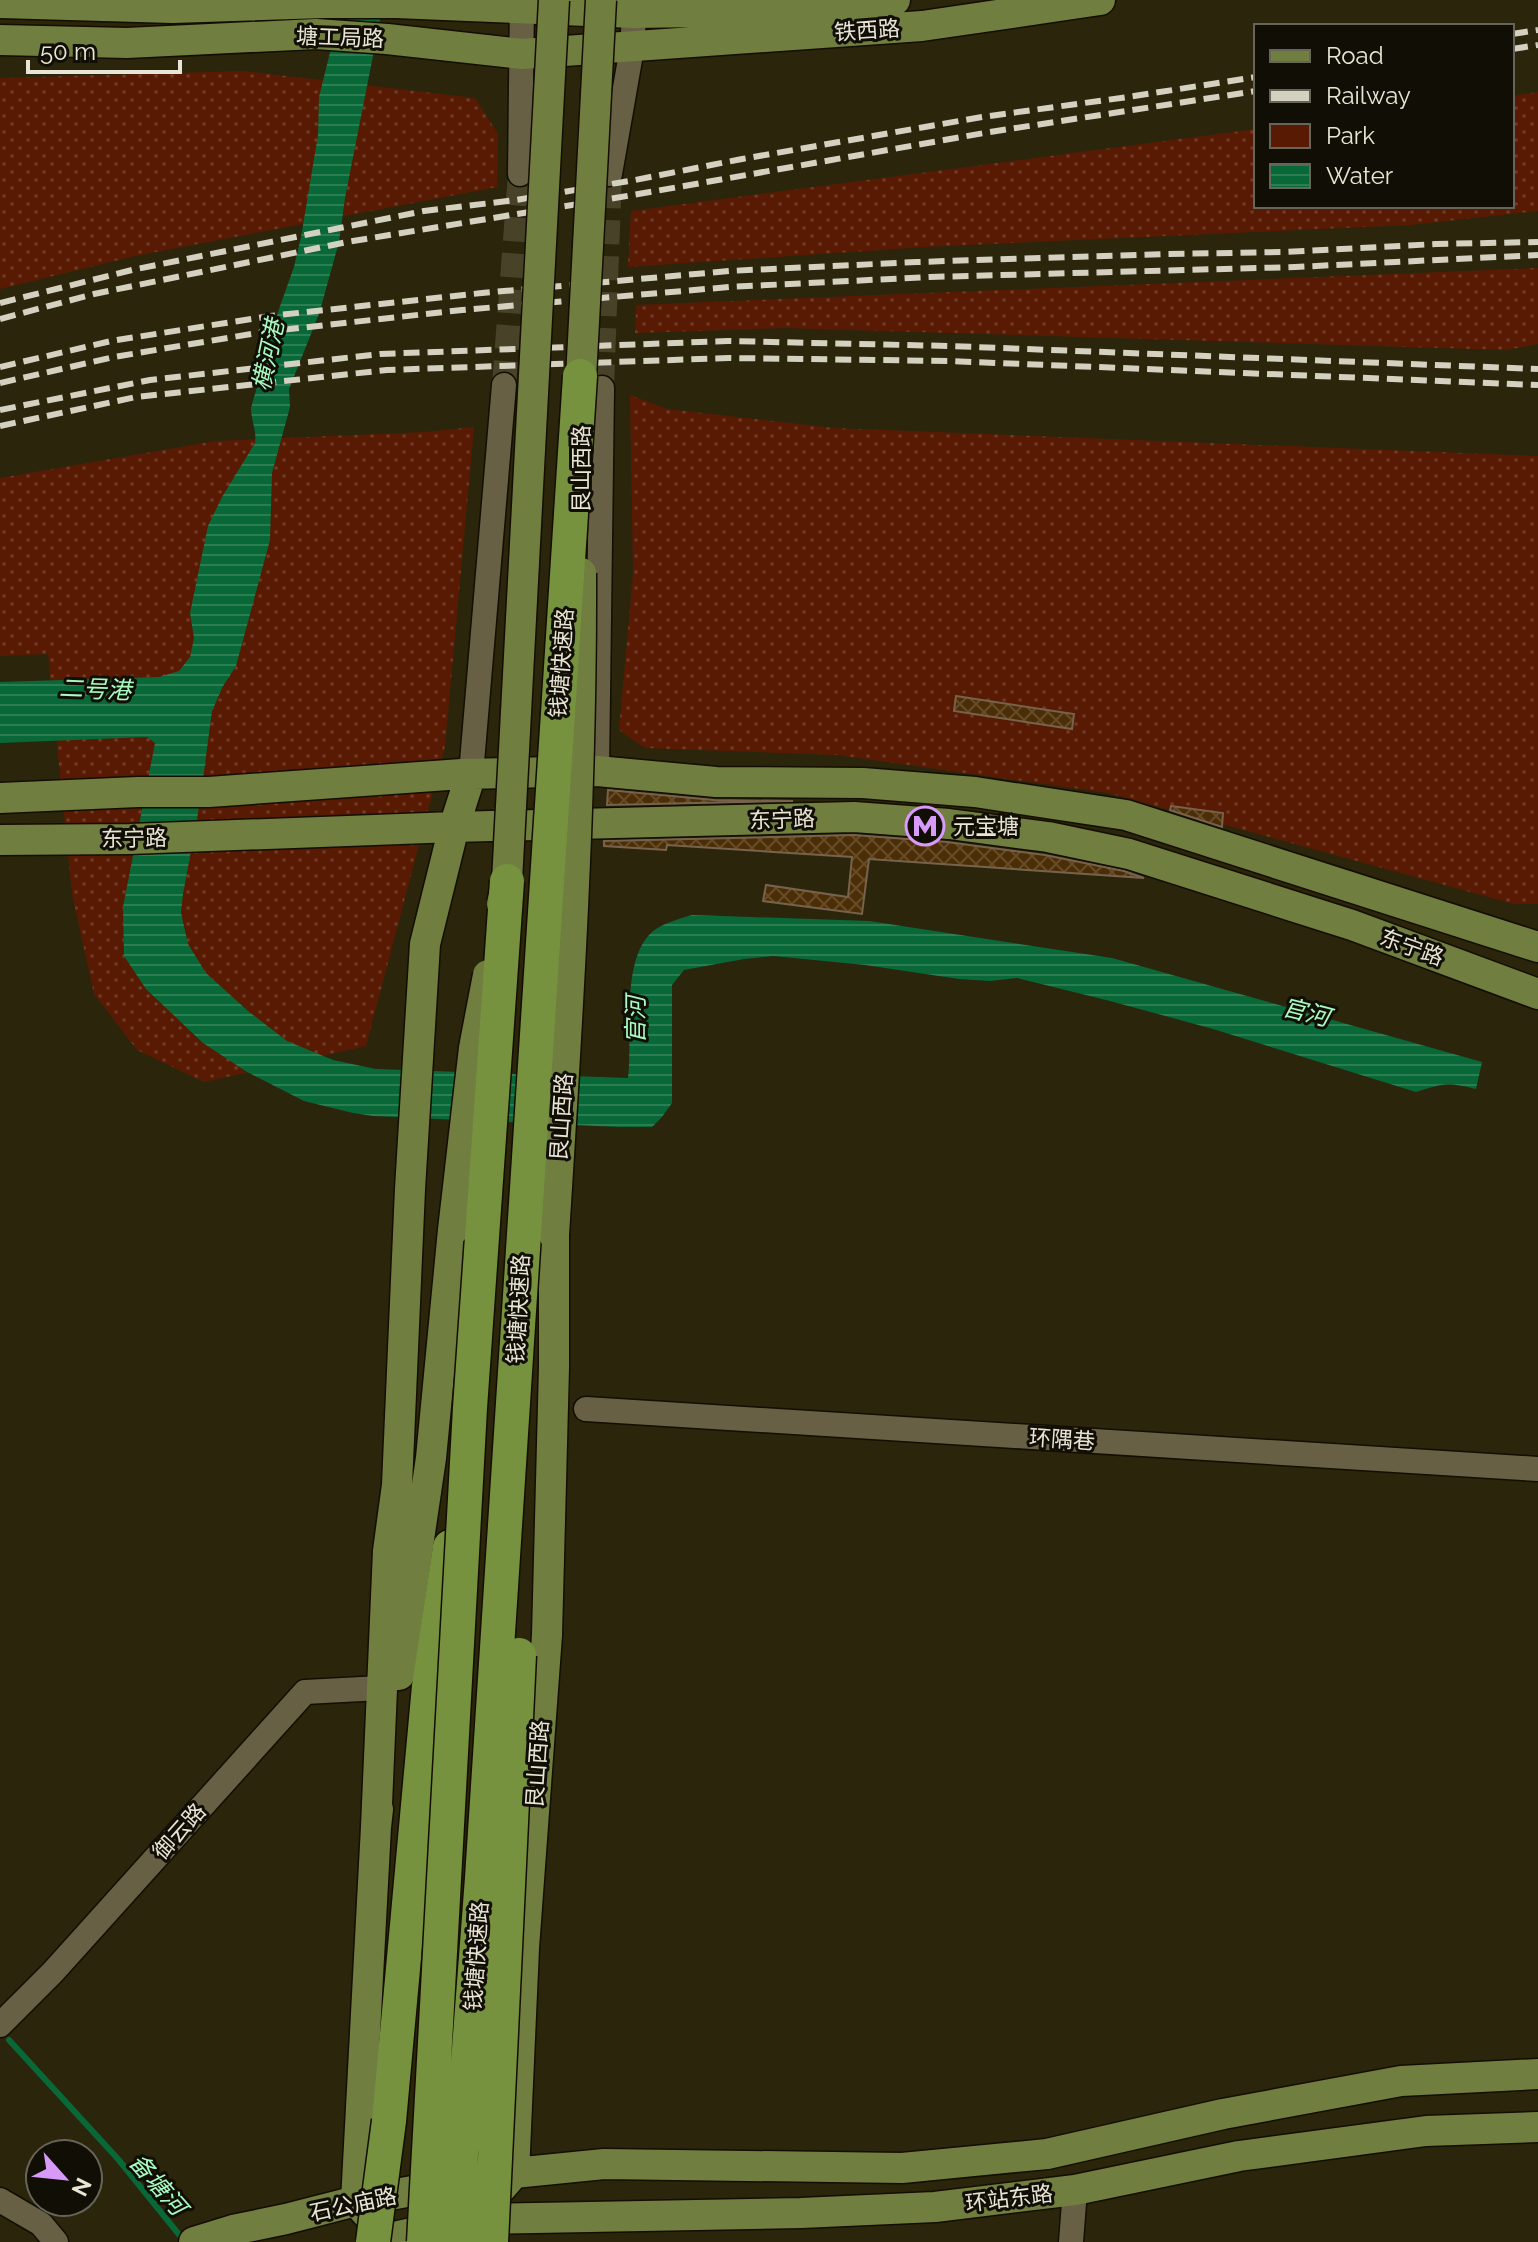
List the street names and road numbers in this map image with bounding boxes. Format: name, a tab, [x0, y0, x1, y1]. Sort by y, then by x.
street label: 铁西路	[833, 15, 901, 45]
street label: 塘工局路	[296, 22, 384, 52]
street label: 艮山西路	[568, 425, 594, 513]
street label: 钱塘快速路	[544, 607, 578, 719]
street label: 东宁路	[749, 805, 815, 833]
street label: 东宁路	[101, 824, 167, 852]
street label: 东宁路	[1377, 923, 1447, 971]
street label: 艮山西路	[545, 1072, 577, 1162]
street label: 钱塘快速路	[502, 1253, 534, 1365]
street label: 环隅巷	[1028, 1424, 1096, 1454]
street label: 艮山西路	[521, 1719, 553, 1809]
street label: 御云路	[147, 1798, 211, 1864]
street label: 钱塘快速路	[459, 1900, 493, 2012]
street label: 环站东路	[964, 2180, 1054, 2216]
street label: 石公庙路	[307, 2182, 399, 2226]

